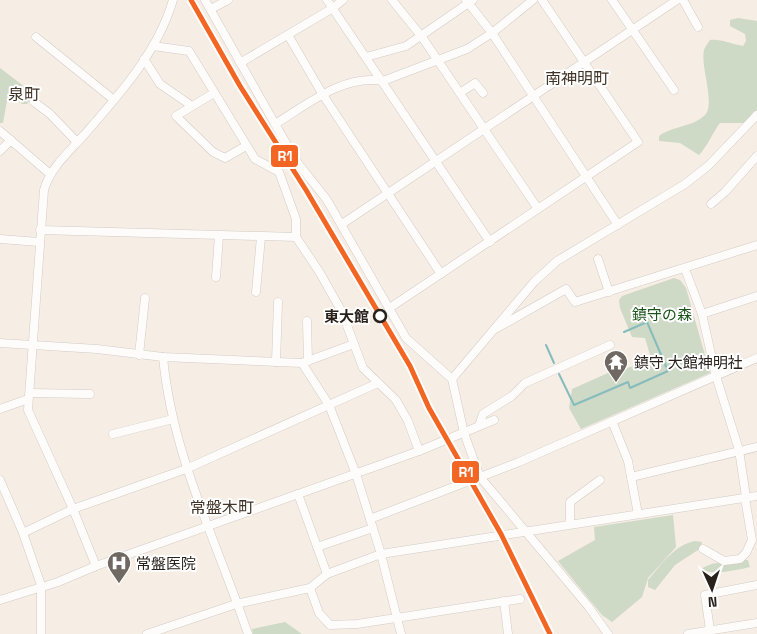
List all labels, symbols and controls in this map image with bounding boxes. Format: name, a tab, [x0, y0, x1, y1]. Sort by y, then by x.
district label: 南神明町	[545, 68, 609, 89]
district label: 泉町	[8, 84, 40, 105]
line badge: R1	[270, 144, 299, 168]
text: R1	[277, 147, 293, 165]
park label: 鎮守の森	[632, 305, 692, 324]
place label: 東大館	[324, 307, 369, 326]
marker: 東大館	[373, 309, 387, 323]
temple icon: 鎮守 大館神明社	[603, 349, 629, 383]
place label: 鎮守 大館神明社	[634, 353, 743, 372]
line badge: R1	[451, 460, 480, 484]
text: R1	[458, 463, 474, 481]
district label: 常盤木町	[190, 497, 254, 518]
hospital icon: 常盤医院	[106, 550, 132, 584]
place label: 常盤医院	[136, 554, 196, 573]
north arrow	[687, 564, 737, 614]
text: N	[708, 593, 718, 611]

